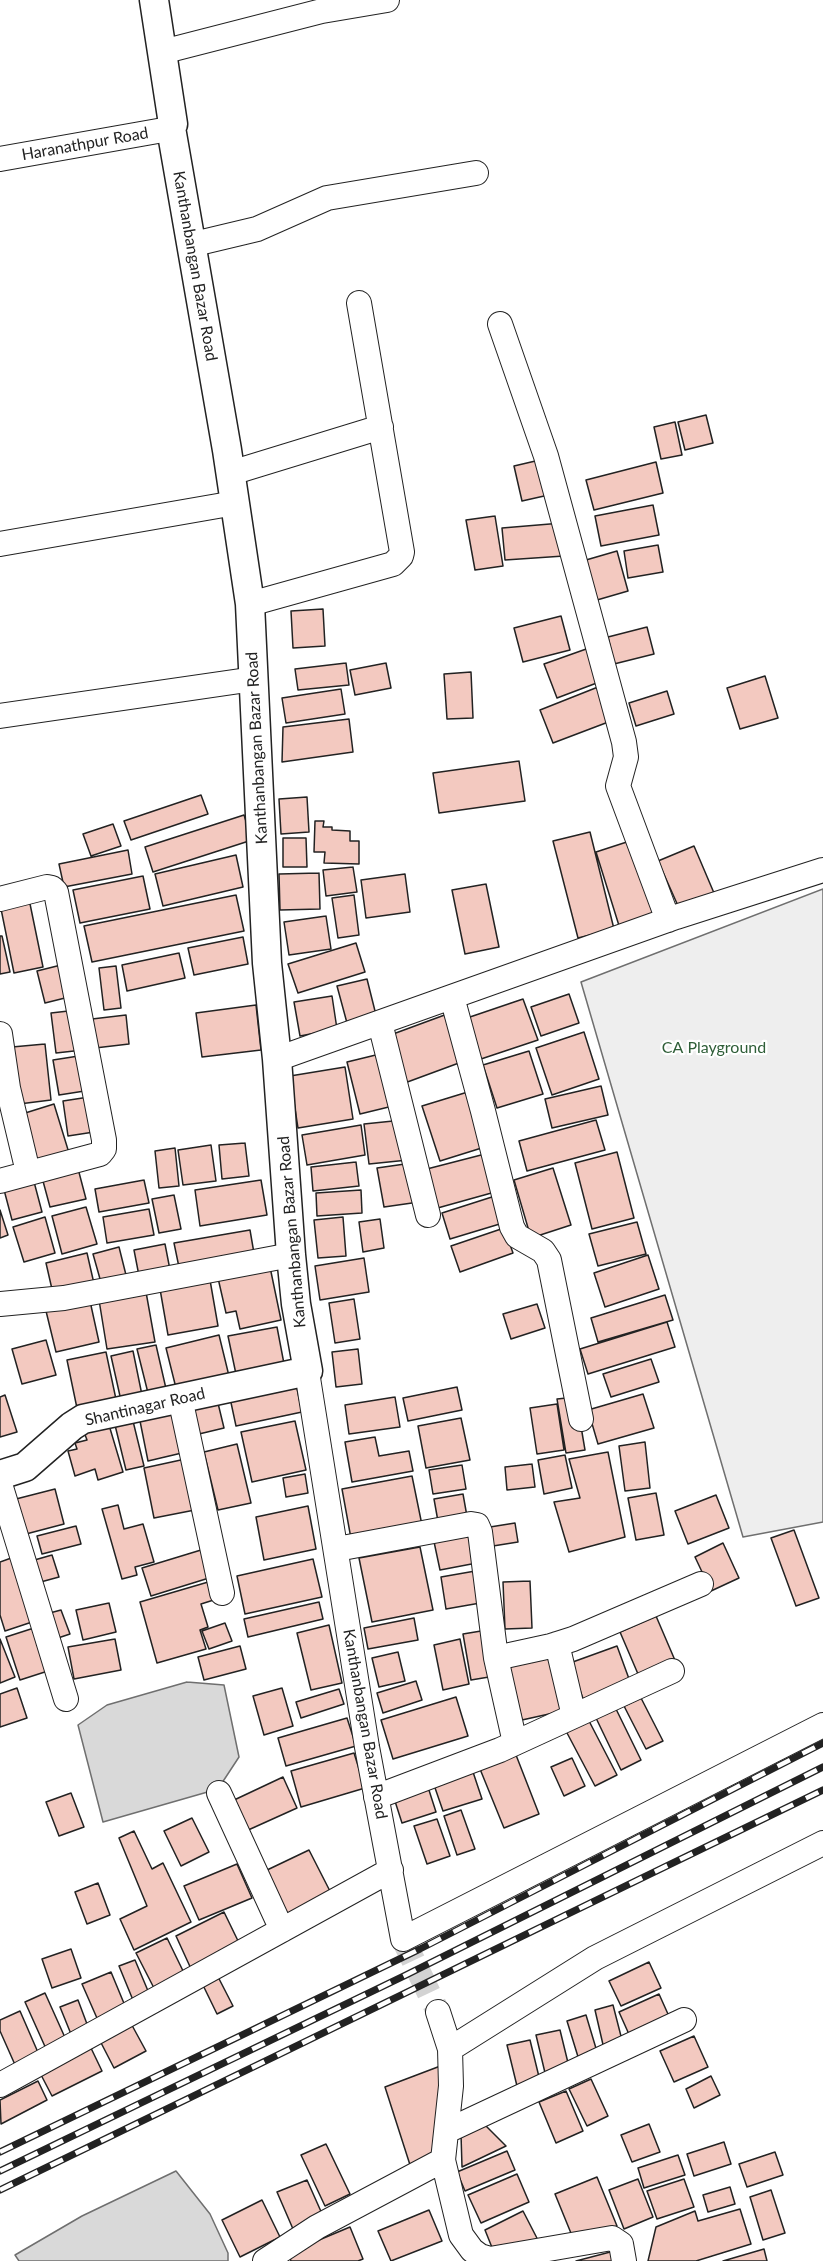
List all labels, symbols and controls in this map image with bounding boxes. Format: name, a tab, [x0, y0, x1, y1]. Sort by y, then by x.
street label: Haranathpur Road	[20, 123, 150, 165]
street label: Kanthanbangan Bazar Road	[169, 169, 221, 363]
street label: Kanthanbangan Bazar Road	[242, 651, 272, 845]
park label: CA Playground	[662, 1038, 766, 1058]
street label: Kanthanbangan Bazar Road	[274, 1135, 310, 1329]
street label: Shantinagar Road	[83, 1384, 207, 1430]
street label: Kanthanbangan Bazar Road	[339, 1627, 391, 1821]

